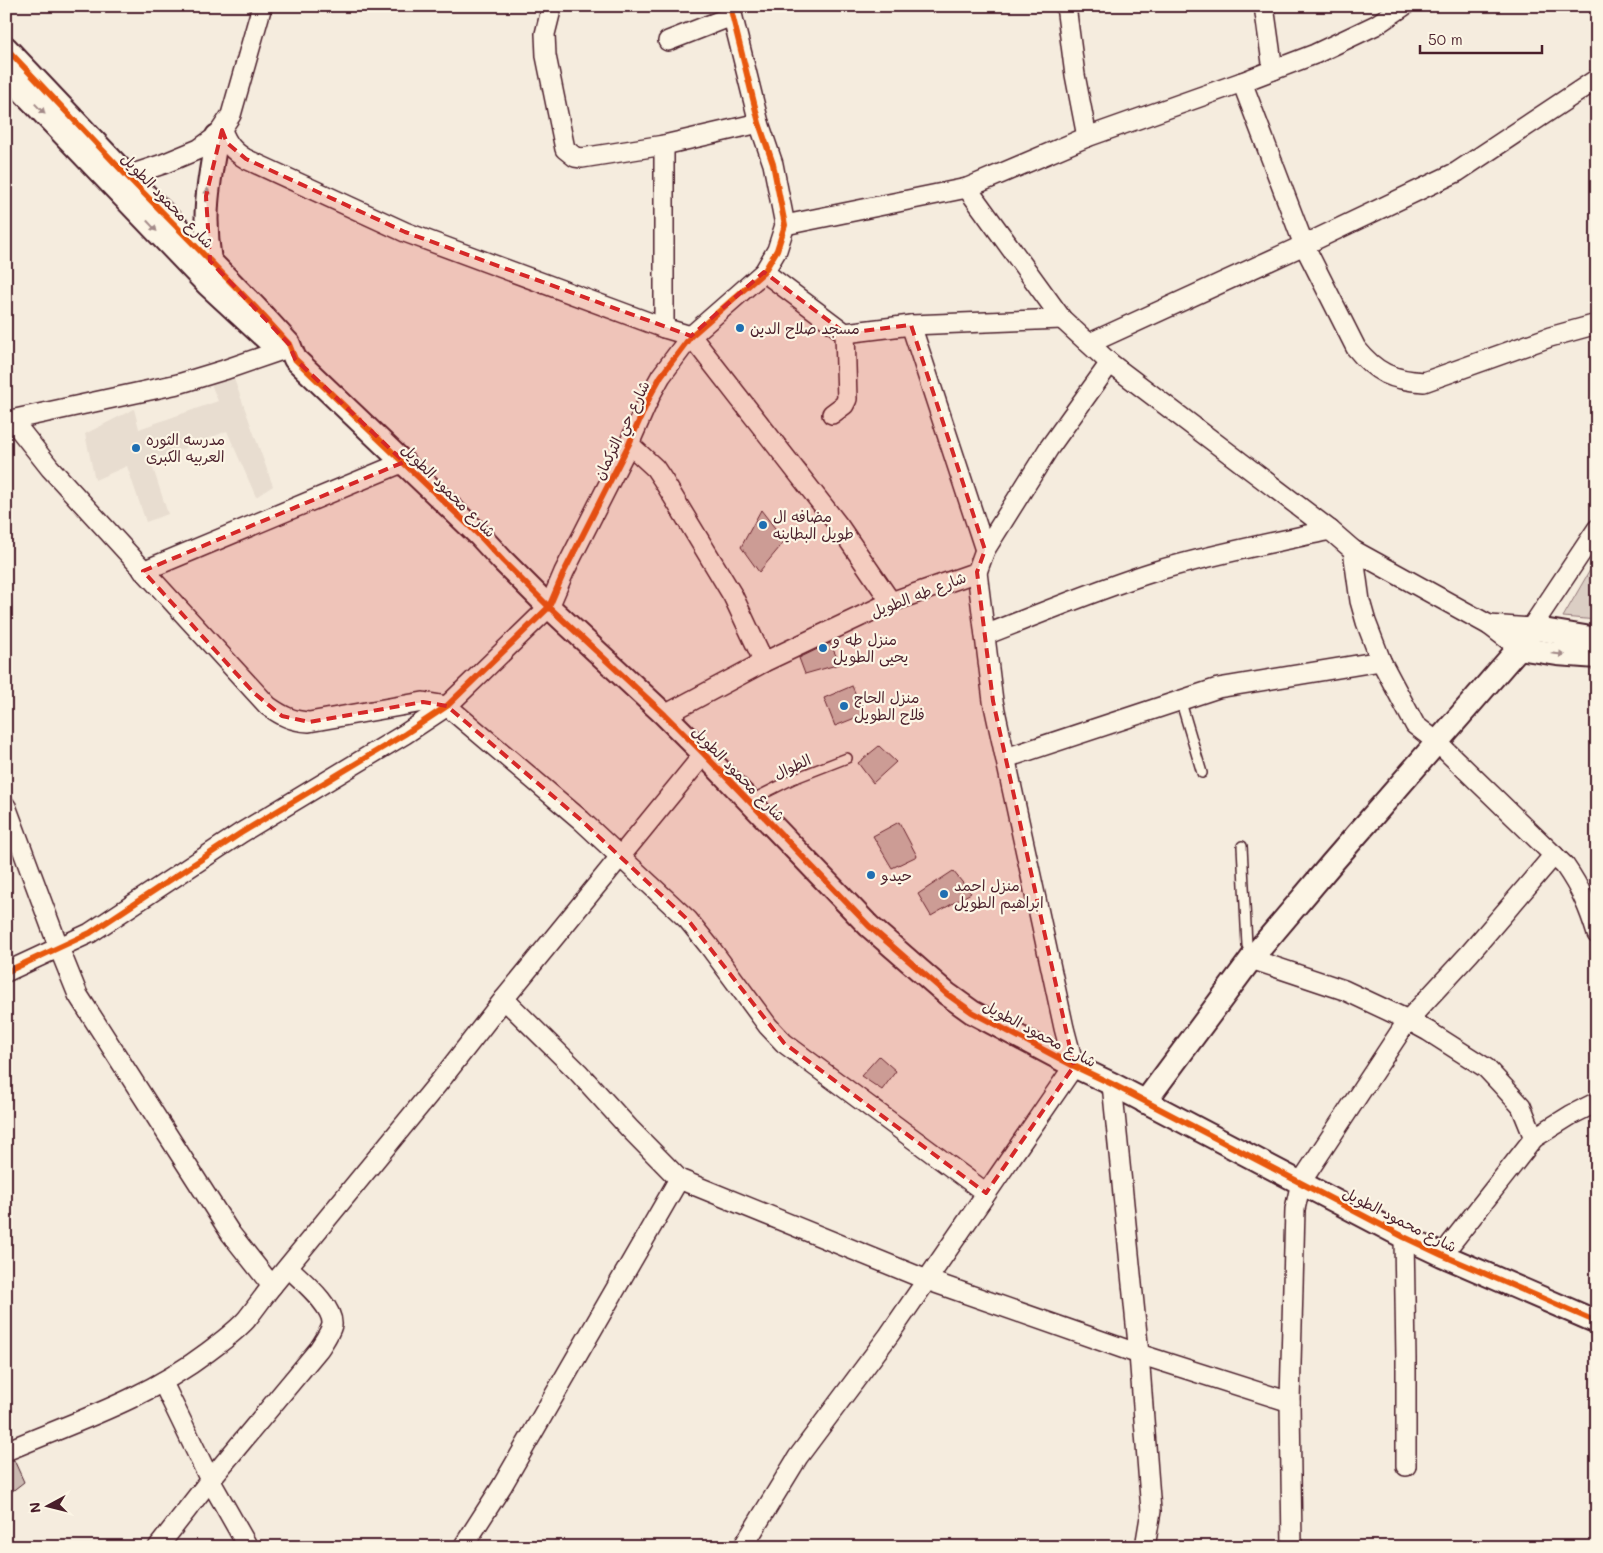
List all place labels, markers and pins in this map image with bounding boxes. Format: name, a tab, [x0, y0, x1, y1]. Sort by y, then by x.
place label: مسجد صلاح الدين	[750, 318, 860, 339]
marker: مسجد صلاح الدين	[734, 322, 746, 334]
place label: مدرسه الثوره العربيه الكبرى	[146, 429, 225, 466]
marker: مدرسه الثوره العربيه الكبرى	[130, 442, 142, 454]
place label: مضافه ال طويل البطاينه	[773, 506, 854, 543]
marker: مضافه ال طويل البطاينه	[757, 519, 769, 531]
place label: منزل طه و يحيى الطويل	[832, 629, 908, 667]
marker: منزل طه و يحيى الطويل	[817, 642, 829, 654]
place label: منزل الحاج فلاح الطويل	[854, 687, 925, 725]
marker: منزل الحاج فلاح الطويل	[838, 700, 850, 712]
place label: حيدو	[880, 865, 912, 886]
marker: حيدو	[865, 869, 877, 881]
place label: منزل احمد ابراهيم الطويل	[954, 875, 1044, 915]
marker: منزل احمد ابراهيم الطويل	[938, 888, 950, 900]

